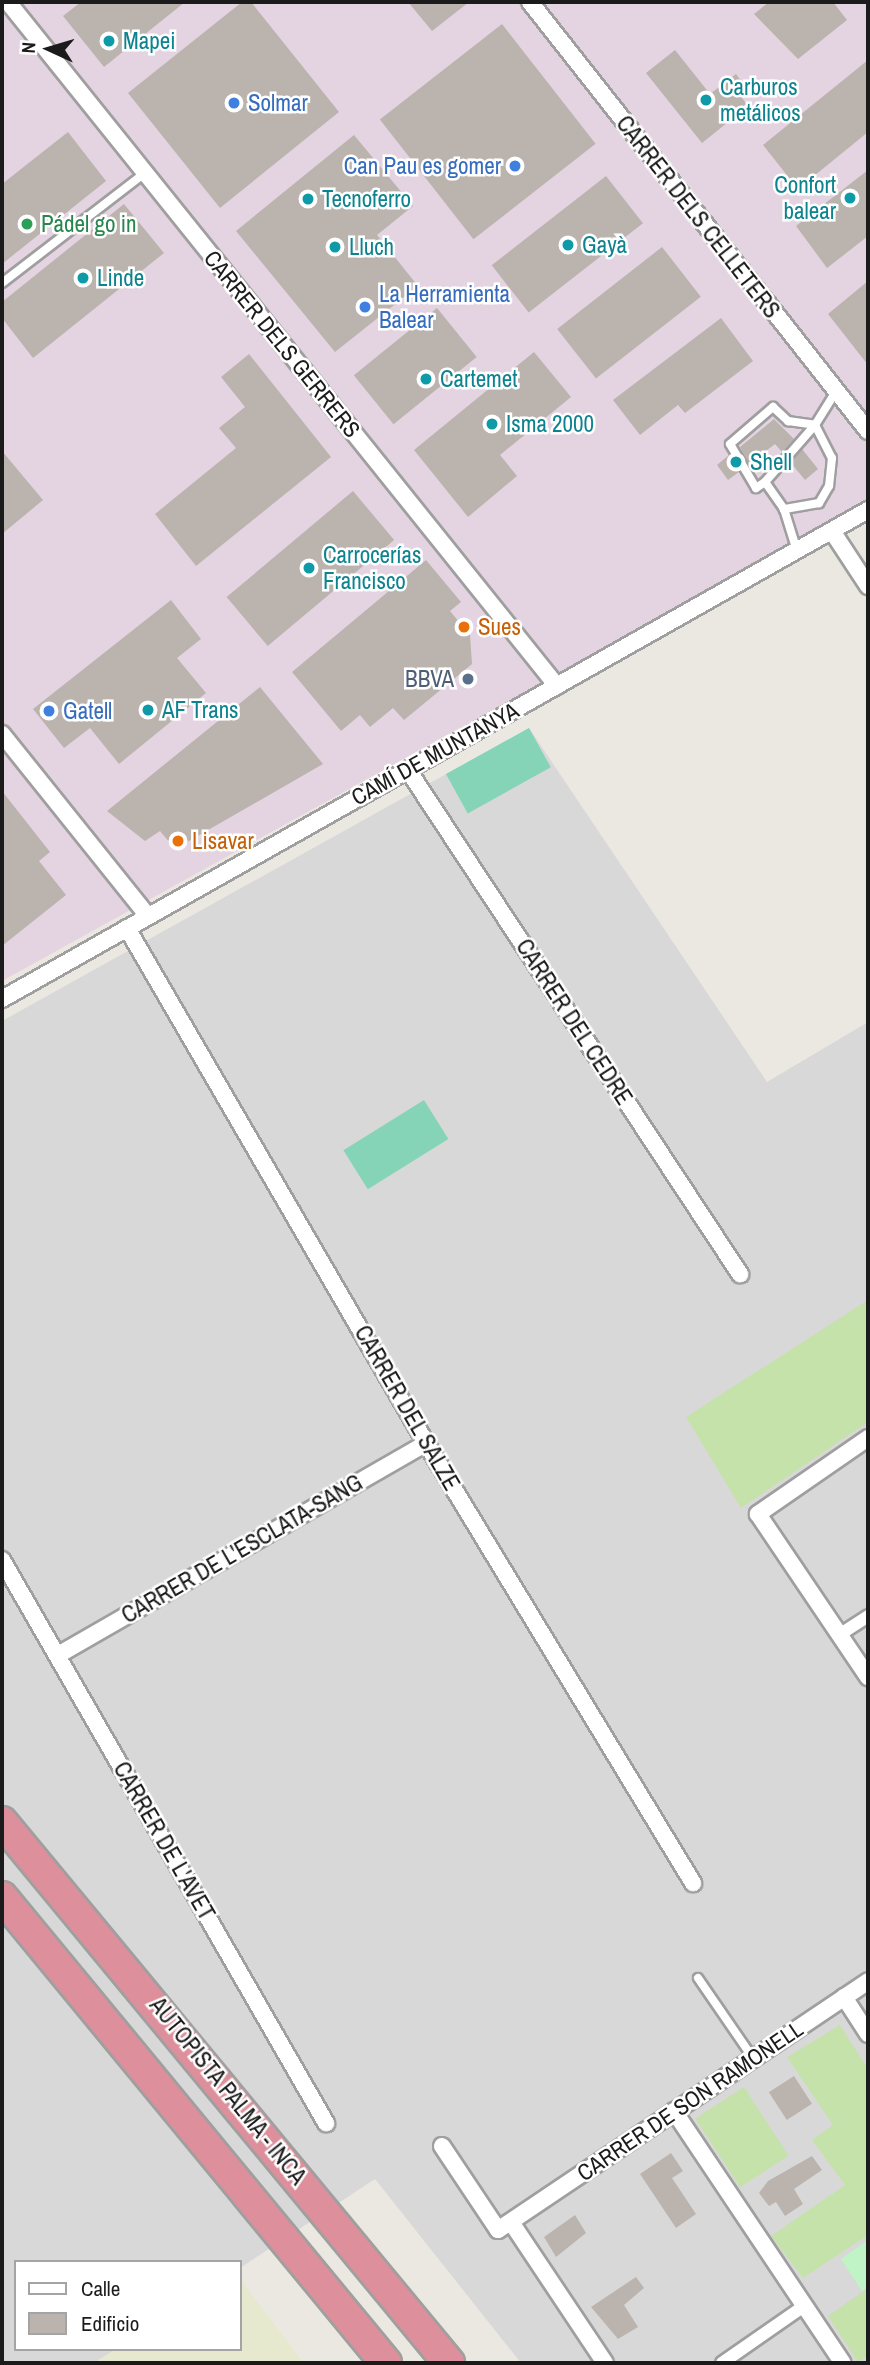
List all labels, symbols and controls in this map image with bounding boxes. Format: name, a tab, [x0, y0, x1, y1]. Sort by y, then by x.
north arrow	[14, 14, 84, 84]
place label: Mapei	[123, 27, 175, 55]
marker: Mapei	[101, 33, 117, 49]
text: N	[15, 41, 41, 54]
place label: Carburos metálicos	[720, 73, 801, 127]
place label: Solmar	[248, 89, 308, 117]
marker: Carburos metálicos	[698, 92, 714, 108]
marker: Solmar	[226, 95, 242, 111]
street label: CARRER DELS CELLETERS	[610, 110, 786, 324]
place label: Can Pau es gomer	[344, 152, 501, 180]
marker: Can Pau es gomer	[507, 158, 523, 174]
place label: Confort balear	[774, 171, 836, 225]
place label: Tecnoferro	[322, 185, 411, 213]
marker: Confort balear	[842, 190, 858, 206]
marker: Tecnoferro	[300, 191, 316, 207]
place label: Pádel go in	[41, 210, 136, 238]
marker: Pádel go in	[19, 216, 35, 232]
place label: Gayà	[582, 231, 627, 259]
place label: Lluch	[349, 233, 394, 261]
marker: Gayà	[560, 237, 576, 253]
marker: Lluch	[327, 239, 343, 255]
street label: CARRER DELS GERRERS	[198, 245, 366, 443]
place label: Linde	[97, 264, 144, 292]
marker: Linde	[75, 270, 91, 286]
place label: La Herramienta Balear	[379, 280, 510, 334]
marker: La Herramienta Balear	[357, 299, 373, 315]
place label: Cartemet	[440, 365, 518, 393]
marker: Cartemet	[418, 371, 434, 387]
place label: Isma 2000	[506, 410, 594, 438]
marker: Isma 2000	[484, 416, 500, 432]
place label: Shell	[750, 448, 792, 476]
marker: Shell	[728, 454, 744, 470]
place label: Carrocerías Francisco	[323, 541, 422, 595]
marker: Carrocerías Francisco	[301, 560, 317, 576]
place label: Sues	[478, 613, 521, 641]
marker: Sues	[456, 619, 472, 635]
place label: BBVA	[405, 665, 454, 693]
marker: BBVA	[460, 671, 476, 687]
place label: AF Trans	[162, 696, 239, 724]
place label: Gatell	[63, 697, 112, 725]
street label: CAMÍ DE MUNTANYA	[347, 697, 523, 811]
marker: AF Trans	[140, 702, 156, 718]
marker: Gatell	[41, 703, 57, 719]
place label: Lisavar	[192, 827, 254, 855]
marker: Lisavar	[170, 833, 186, 849]
street label: CARRER DEL CEDRE	[510, 934, 638, 1110]
street label: CARRER DEL SALZE	[348, 1320, 466, 1496]
street label: CARRER DE L'ESCLATA-SANG	[117, 1469, 367, 1629]
street label: CARRER DE L'AVET	[107, 1757, 221, 1925]
street label: AUTOPISTA PALMA - INCA	[143, 1991, 313, 2191]
street label: CARRER DE SON RAMONELL	[572, 2015, 808, 2187]
legend	[14, 2260, 242, 2351]
text: Calle	[81, 2274, 120, 2303]
text: Edificio	[81, 2309, 139, 2338]

